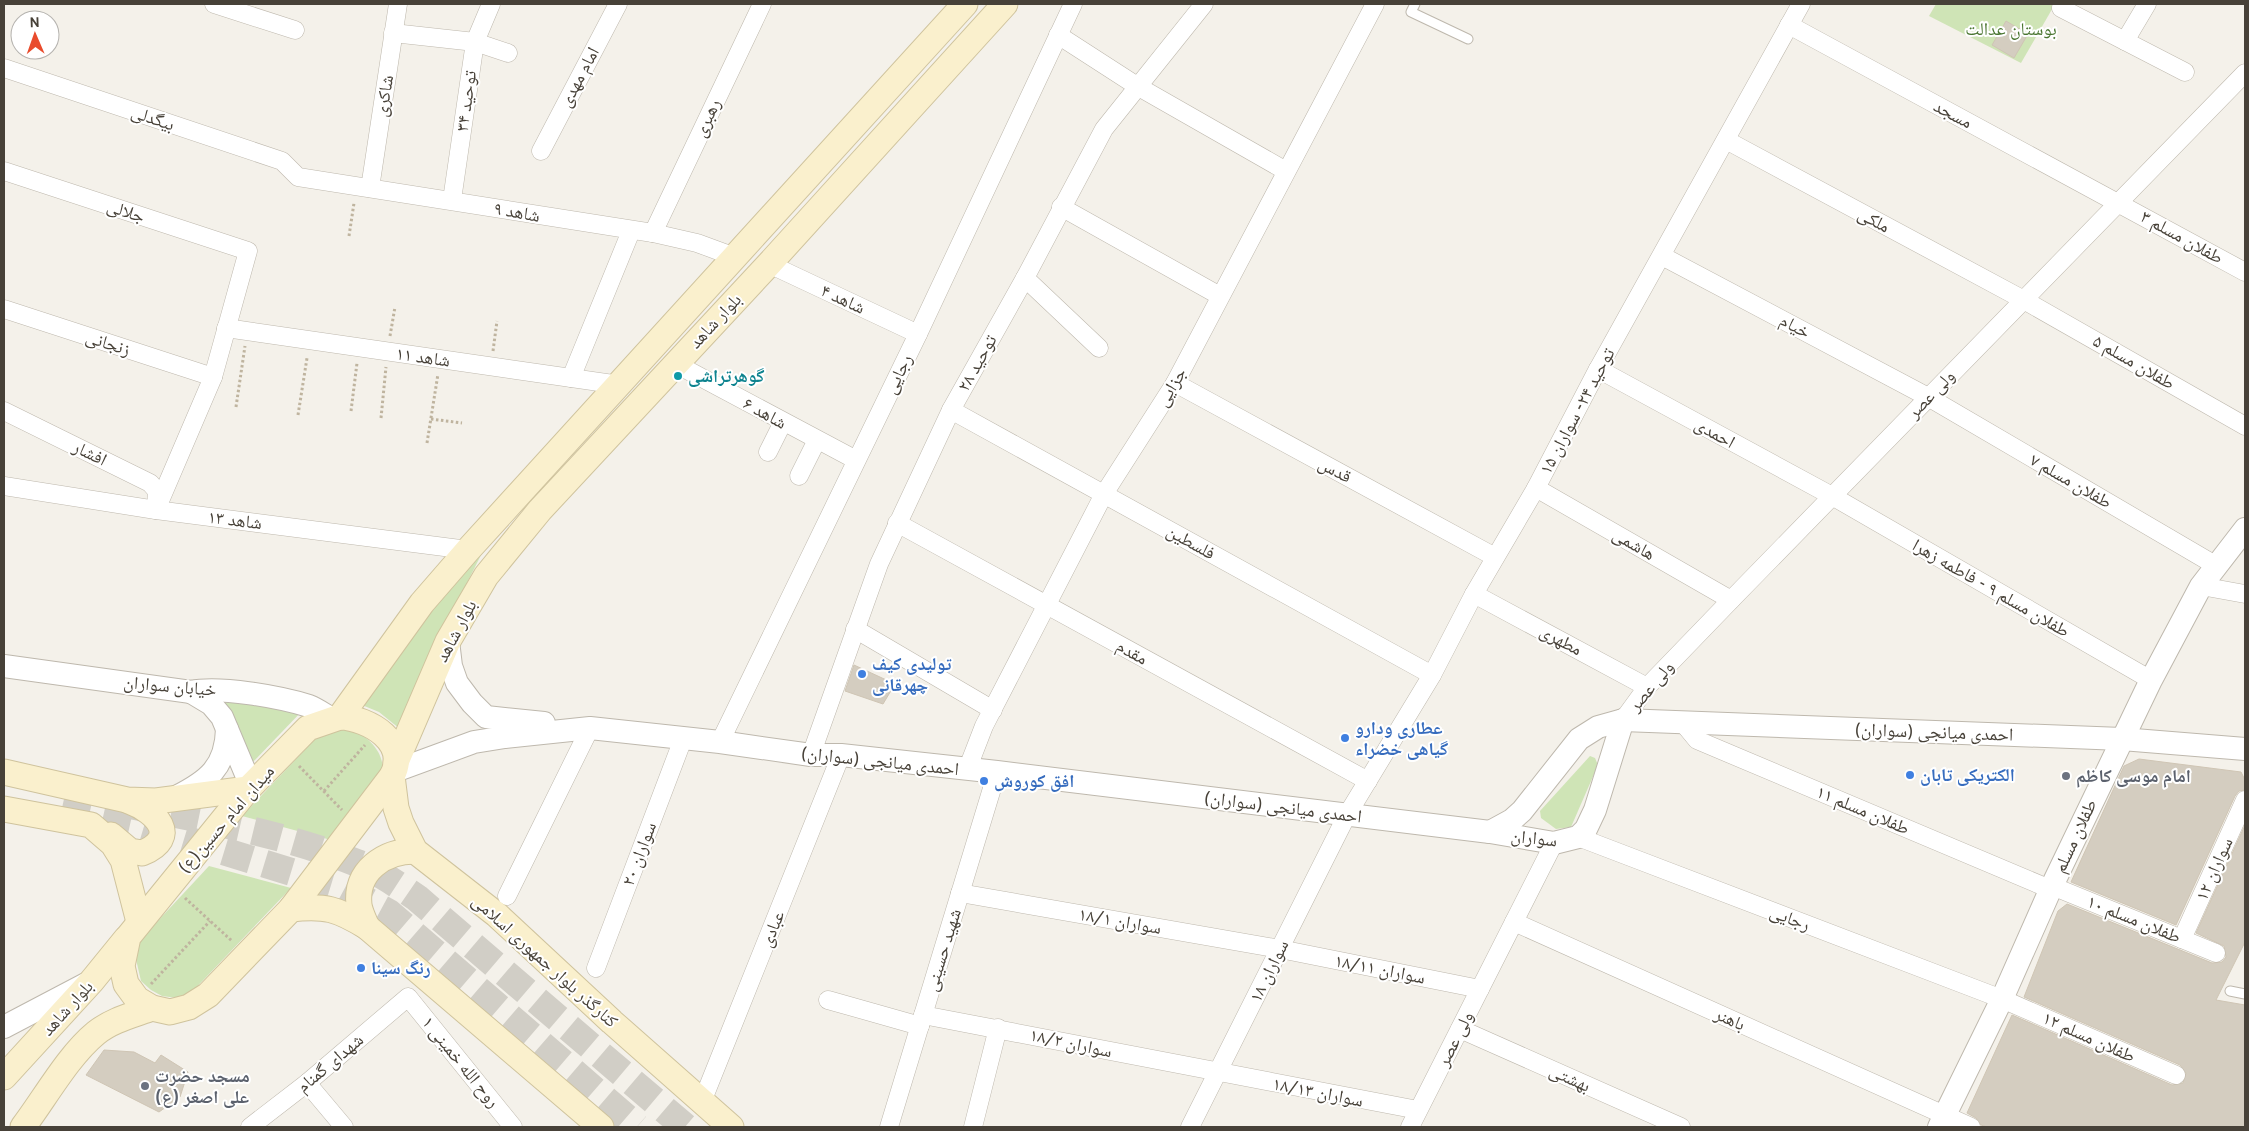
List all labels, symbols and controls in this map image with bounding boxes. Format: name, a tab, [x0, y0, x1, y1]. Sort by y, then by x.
north arrow	[10, 10, 60, 60]
text: N	[29, 15, 40, 32]
park label: بوستان عدالت	[1965, 19, 2057, 42]
street label: امام مهدی	[555, 44, 606, 112]
street label: توحید ۳۴	[452, 69, 483, 133]
street label: شاکری	[371, 74, 400, 119]
street label: رهبری	[690, 96, 727, 142]
street label: مسجد	[1929, 96, 1976, 135]
street label: بیگدلی	[128, 101, 177, 138]
street label: جلالی	[104, 196, 147, 229]
street label: شاهد ۹	[492, 198, 542, 229]
street label: ملکی	[1853, 203, 1893, 239]
street label: طفلان مسلم ۳	[2136, 206, 2227, 270]
street label: شاهد ۴	[816, 280, 868, 321]
street label: بلوار شاهد	[685, 290, 747, 354]
street label: خیام	[1775, 310, 1814, 345]
street label: زنجانی	[82, 326, 133, 362]
street label: توحید ۲۸	[953, 331, 1003, 396]
street label: طفلان مسلم ۵	[2088, 331, 2178, 396]
street label: شاهد ۱۱	[394, 343, 451, 374]
street label: توحید ۲۴- سواران ۱۵	[1535, 345, 1621, 479]
street label: رجایی	[880, 351, 919, 398]
street label: جزایی	[1152, 364, 1193, 412]
place label: گوهرتراشی	[688, 366, 765, 389]
street label: ولی عصر	[1903, 366, 1961, 425]
marker: گوهرتراشی	[672, 370, 684, 382]
street label: شاهد ۶	[738, 393, 790, 436]
street label: احمدی	[1690, 414, 1739, 455]
street label: افشار	[68, 436, 110, 472]
street label: طفلان مسلم ۷	[2025, 450, 2115, 515]
street label: قدس	[1314, 453, 1355, 490]
street label: شاهد ۱۳	[206, 507, 263, 536]
street label: فلسطین	[1162, 521, 1219, 566]
street label: هاشمی	[1608, 524, 1659, 567]
street label: طفلان مسلم ۹ - فاطمه زهرا	[1907, 535, 2073, 644]
street label: بلوار شاهد	[431, 597, 483, 667]
street label: مطهری	[1535, 621, 1585, 662]
street label: مقدم	[1111, 635, 1151, 671]
place label: تولیدی کیف چهرقانی	[872, 654, 952, 698]
street label: ولی عصر	[1624, 657, 1680, 718]
marker: تولیدی کیف چهرقانی	[856, 668, 868, 680]
street label: خیابان سواران	[122, 672, 217, 703]
place label: عطاری ودارو گیاهی خضراء	[1355, 718, 1448, 762]
street label: احمدی میانجی (سواران)	[1854, 719, 2014, 748]
marker: عطاری ودارو گیاهی خضراء	[1339, 732, 1351, 744]
street label: احمدی میانجی (سواران)	[800, 743, 960, 782]
street label: میدان امام حسین(ع)	[174, 761, 280, 879]
place label: الکتریکی تابان	[1920, 765, 2015, 788]
place label: امام موسی کاظم	[2076, 766, 2191, 789]
marker: الکتریکی تابان	[1904, 769, 1916, 781]
marker: امام موسی کاظم	[2060, 770, 2072, 782]
place label: افق کوروش	[994, 771, 1074, 794]
marker: افق کوروش	[978, 775, 990, 787]
street label: طفلان مسلم ۱۱	[1812, 781, 1913, 841]
street label: احمدی میانجی (سواران)	[1203, 787, 1363, 830]
street label: طفلان مسلم	[2049, 796, 2103, 877]
street label: سواران ۲۰	[618, 819, 663, 890]
street label: سواران	[1510, 826, 1558, 853]
street label: سواران ۱۲	[2191, 834, 2239, 905]
street label: کنارگذر بلوار جمهوری اسلامی	[466, 890, 622, 1034]
street label: طفلان مسلم ۱۰	[2083, 891, 2184, 950]
street label: رجایی	[1766, 901, 1813, 938]
street label: سواران ۱۸/۱	[1077, 904, 1163, 941]
street label: شهید حسینی	[921, 906, 968, 995]
street label: عبادی	[756, 908, 791, 951]
street label: سواران ۱۸	[1245, 937, 1295, 1007]
street label: سواران ۱۸/۱۱	[1333, 950, 1427, 991]
place label: رنگ سینا	[371, 958, 431, 981]
marker: رنگ سینا	[355, 962, 367, 974]
street label: بلوار شاهد	[37, 976, 99, 1042]
street label: باهنر	[1710, 1003, 1748, 1037]
street label: ولی عصر	[1432, 1008, 1480, 1072]
street label: طفلان مسلم ۱۲	[2038, 1008, 2138, 1069]
street label: روح الله خمینی ۱	[416, 1012, 504, 1113]
street label: سواران ۱۸/۲	[1027, 1025, 1114, 1064]
street label: شهدای گمنام	[293, 1030, 369, 1099]
street label: بهشتی	[1545, 1060, 1594, 1099]
place label: مسجد حضرت علی اصغر (ع)	[155, 1066, 250, 1110]
street label: سواران ۱۸/۱۳	[1271, 1073, 1365, 1114]
marker: مسجد حضرت علی اصغر (ع)	[139, 1080, 151, 1092]

